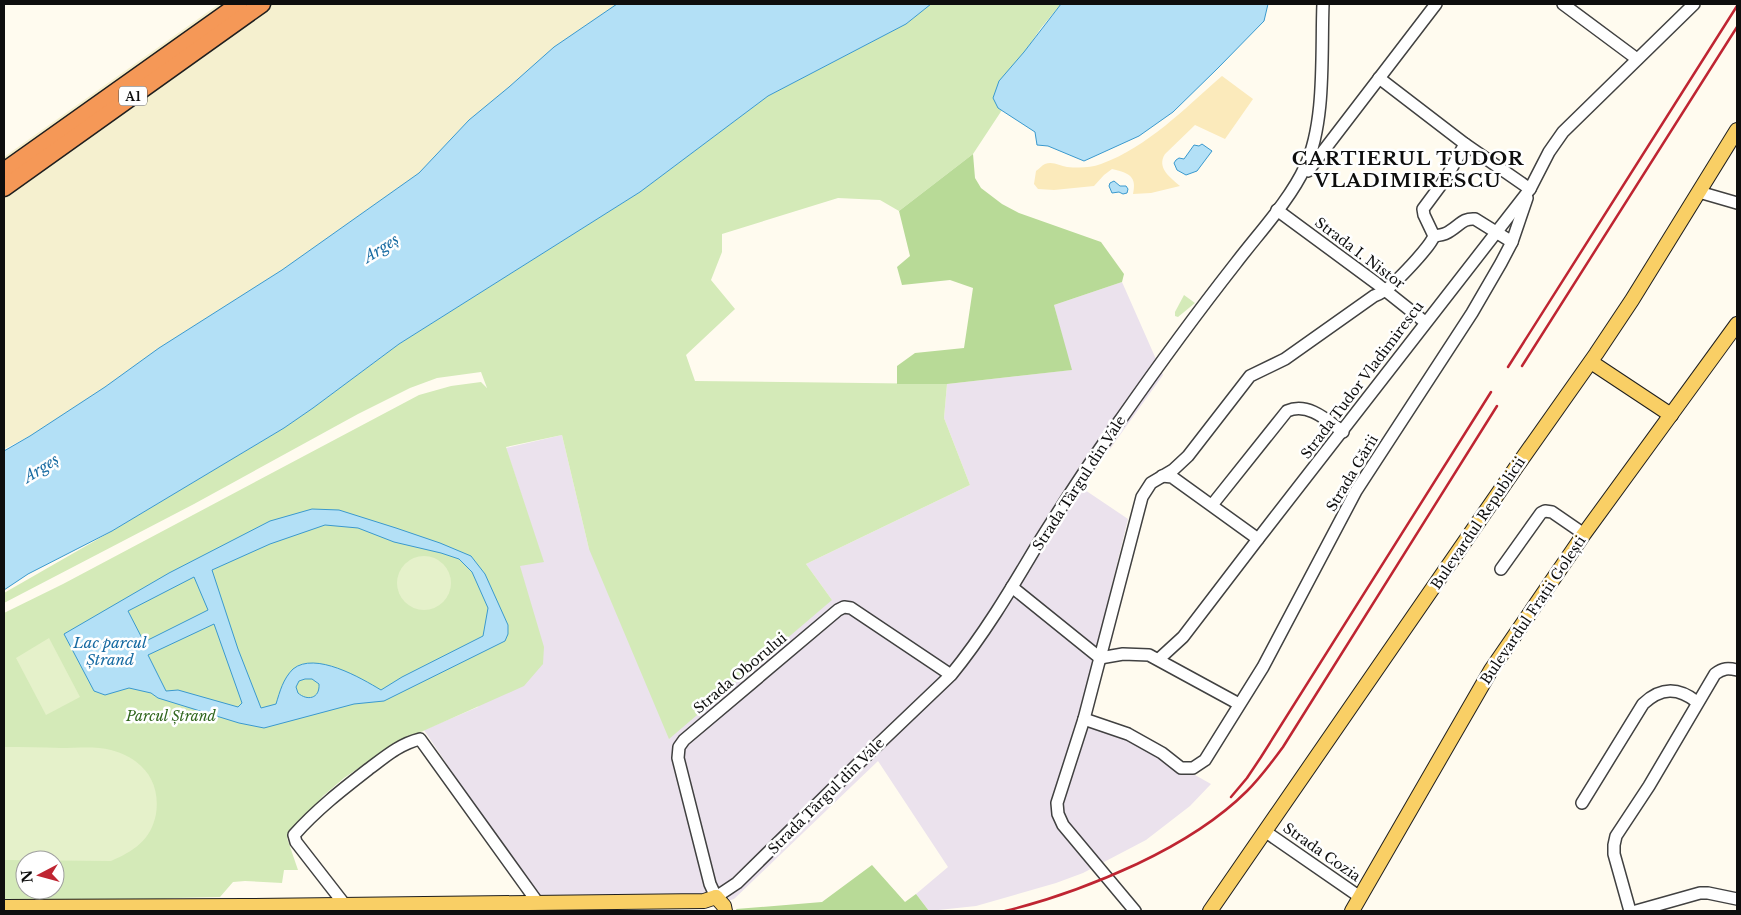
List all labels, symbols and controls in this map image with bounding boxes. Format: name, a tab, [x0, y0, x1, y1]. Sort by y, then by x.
road number: A1	[119, 86, 147, 105]
district label: CARTIERUL TUDOR VLADIMIRESCU	[1292, 147, 1525, 192]
street label: Strada I. Nistor	[1311, 213, 1409, 293]
water label: Argeș	[358, 229, 403, 268]
street label: Strada Tudor Vladimirescu	[1297, 297, 1428, 462]
street label: Strada Târgul din Vale	[1029, 412, 1129, 554]
street label: Strada Gării	[1322, 431, 1382, 514]
water label: Argeș	[18, 449, 63, 488]
street label: Bulevardul Republicii	[1427, 453, 1529, 593]
street label: Bulevardul Frații Golești	[1476, 532, 1590, 688]
street label: Strada Oborului	[690, 629, 790, 717]
water label: Lac parcul Ștrand	[72, 633, 147, 669]
park label: Parcul Ștrand	[125, 707, 217, 725]
street label: Strada Târgul din Vale	[764, 734, 888, 858]
street label: Strada Cozia	[1280, 819, 1364, 885]
north arrow	[15, 850, 65, 900]
text: N	[17, 869, 37, 884]

